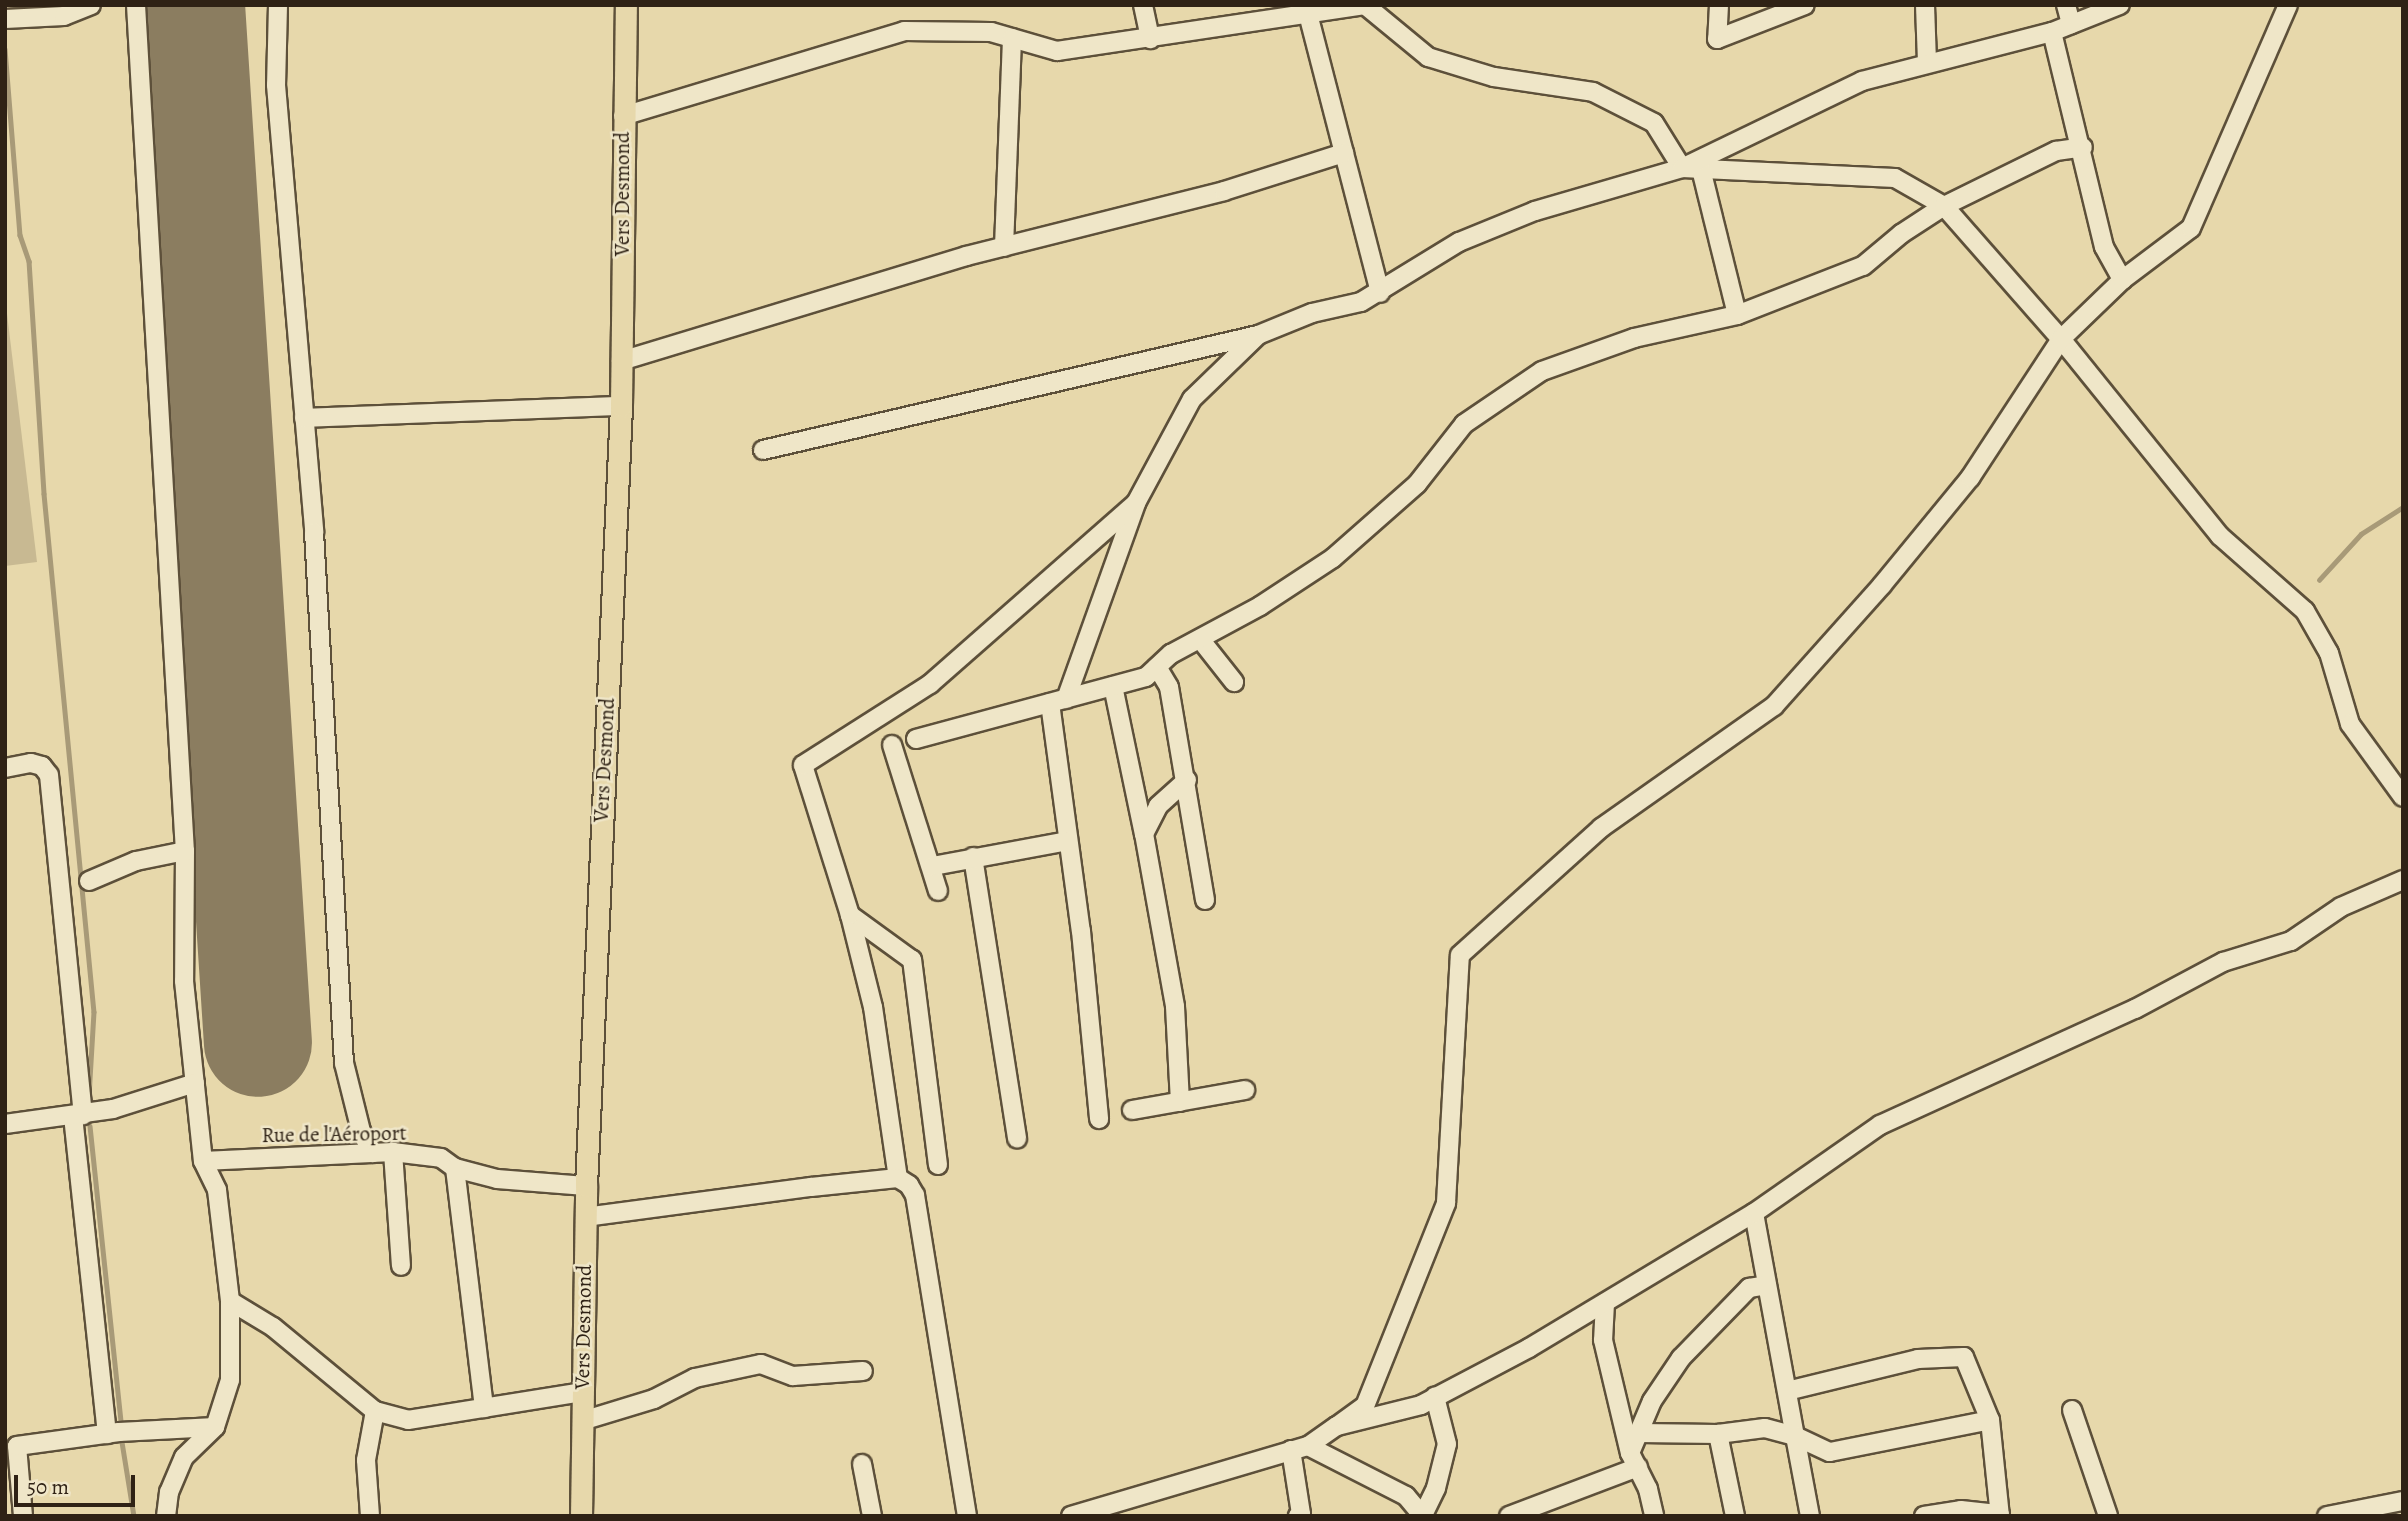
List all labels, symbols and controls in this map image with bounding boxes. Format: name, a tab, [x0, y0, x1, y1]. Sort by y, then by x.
street label: Vers Desmond	[609, 132, 635, 256]
street label: Vers Desmond	[588, 697, 620, 823]
street label: Rue de l'Aéroport	[261, 1120, 407, 1148]
street label: Vers Desmond	[569, 1264, 597, 1390]
scale bar	[18, 1462, 138, 1506]
text: 50 m	[27, 1473, 69, 1501]

